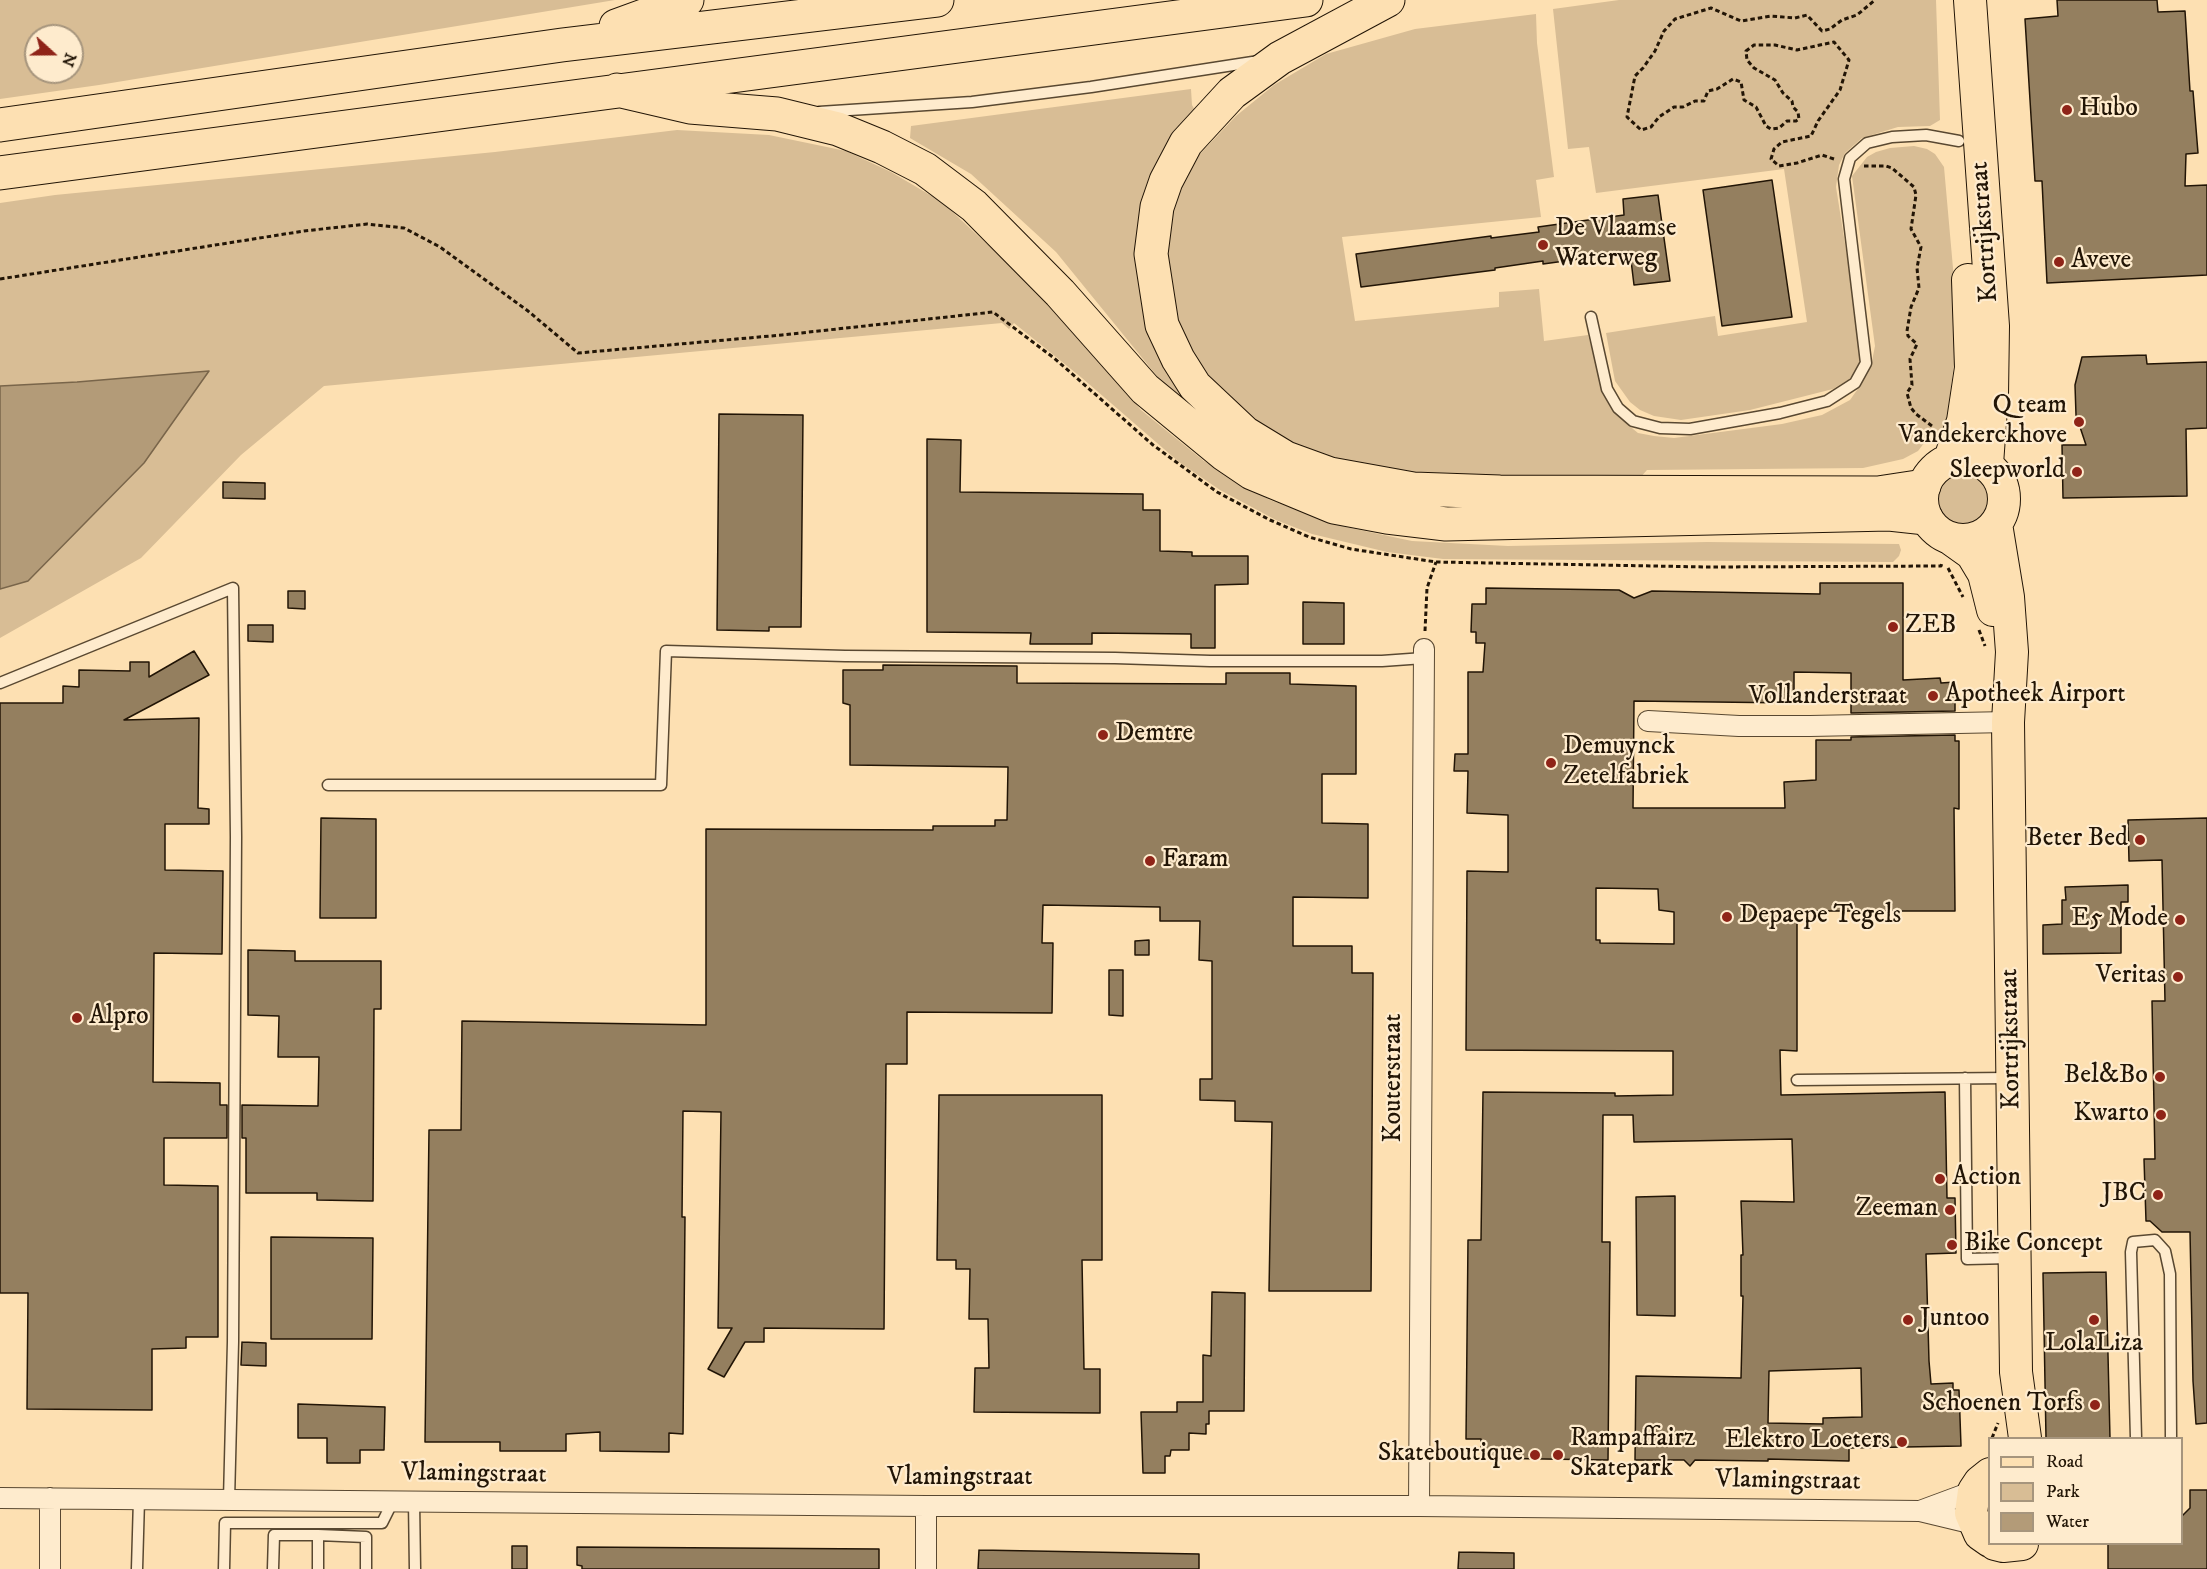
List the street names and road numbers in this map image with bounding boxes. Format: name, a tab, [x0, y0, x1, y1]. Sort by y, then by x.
street label: Kortrijkstraat	[1966, 160, 2006, 304]
street label: Vollanderstraat	[1749, 682, 1907, 714]
street label: Kortrijkstraat	[1995, 968, 2029, 1110]
street label: Kouterstraat	[1379, 1013, 1411, 1143]
street label: Vlamingstraat	[401, 1458, 547, 1492]
street label: Vlamingstraat	[887, 1463, 1033, 1495]
street label: Vlamingstraat	[1715, 1465, 1861, 1499]

